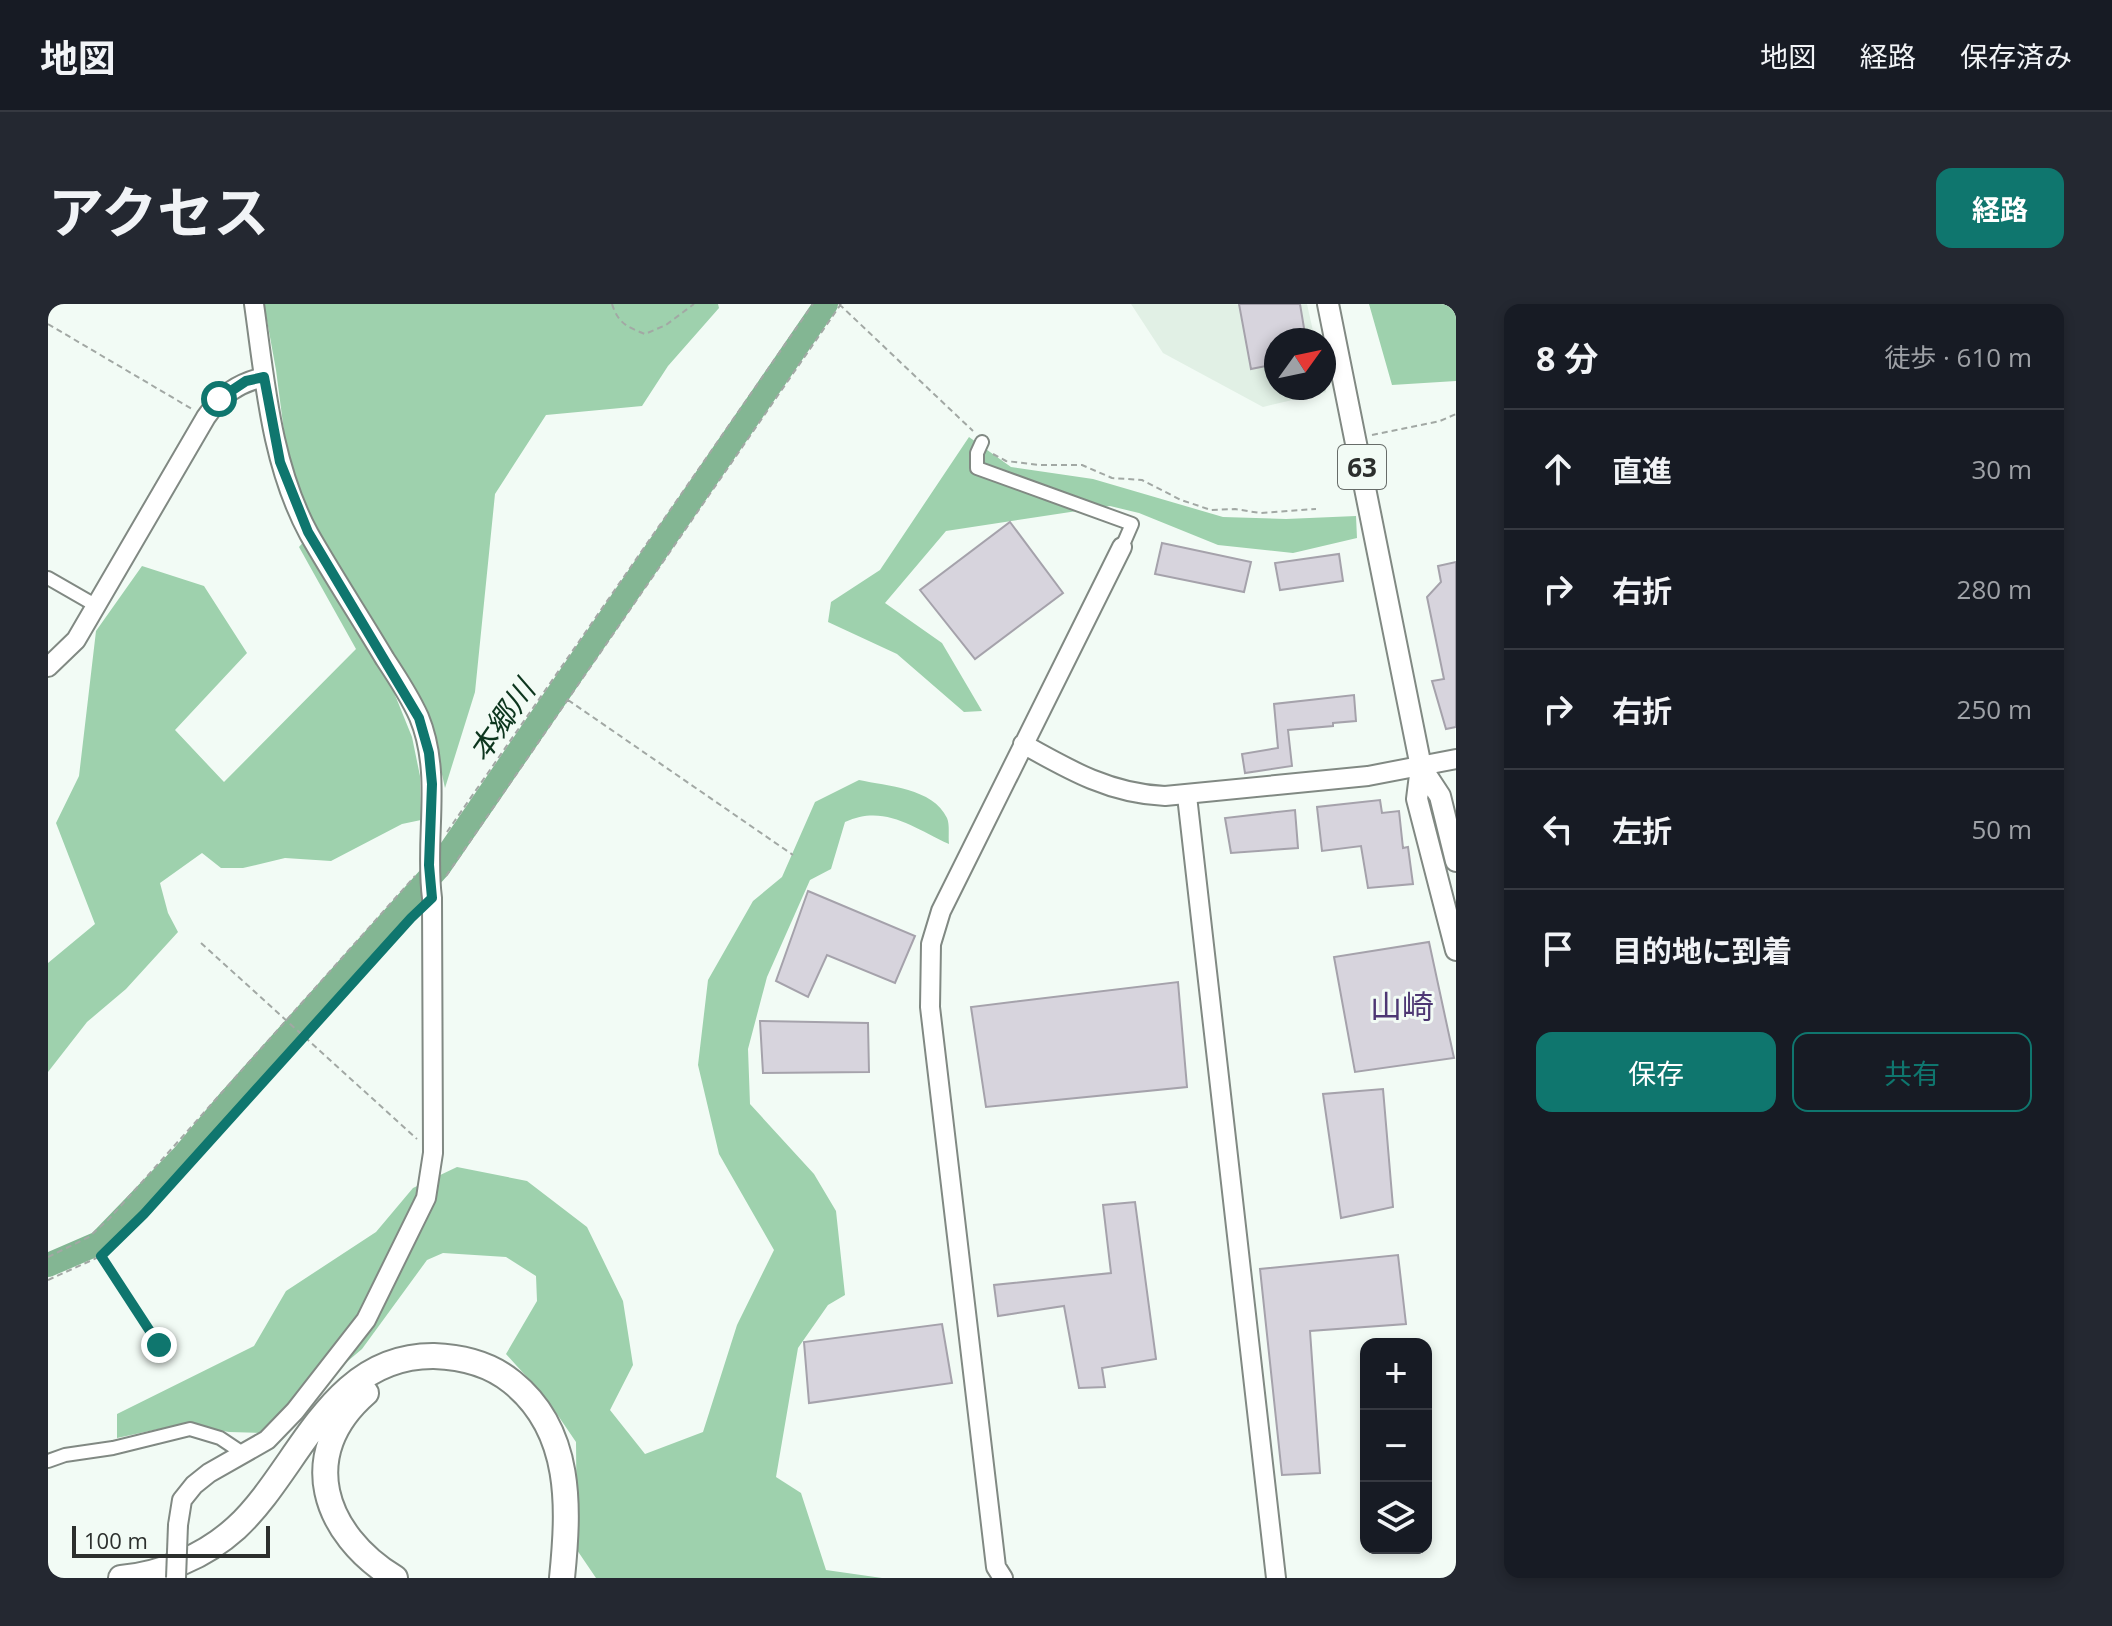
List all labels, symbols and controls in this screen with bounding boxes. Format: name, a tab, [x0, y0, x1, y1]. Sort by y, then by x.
text: 地図	[40, 31, 116, 83]
text: 地図	[1760, 37, 1816, 75]
text: 経路	[1860, 37, 1916, 75]
text: 保存済み	[1960, 37, 2072, 75]
button: 経路	[1936, 168, 2064, 248]
text: アクセス	[48, 173, 269, 249]
north arrow	[1264, 328, 1336, 400]
text: 8 分	[1536, 335, 1598, 381]
text: 徒歩 · 610 m	[1884, 339, 2032, 375]
route start	[201, 381, 237, 417]
road number: 63	[1338, 445, 1386, 489]
icon: ahead	[1536, 447, 1580, 491]
text: 直進	[1612, 450, 1672, 491]
text: 30 m	[1971, 451, 2032, 487]
icon: right	[1536, 567, 1580, 611]
text: 右折	[1612, 570, 1672, 611]
text: 280 m	[1957, 571, 2032, 607]
water label: 本郷川	[458, 669, 545, 769]
icon: right	[1536, 687, 1580, 731]
text: 右折	[1612, 690, 1672, 731]
text: 250 m	[1957, 691, 2032, 727]
icon: left	[1536, 807, 1580, 851]
text: 左折	[1612, 810, 1672, 851]
text: 50 m	[1971, 811, 2032, 847]
icon: arrive	[1536, 927, 1580, 971]
text: 目的地に到着	[1612, 930, 1792, 971]
district label: 山崎	[1370, 984, 1434, 1027]
button: 保存	[1536, 1032, 1776, 1112]
button: 共有	[1792, 1032, 2032, 1112]
route end	[141, 1327, 177, 1363]
map controls	[1360, 1338, 1432, 1554]
button: +	[1360, 1338, 1432, 1410]
button: −	[1360, 1410, 1432, 1482]
button: layers	[1360, 1482, 1432, 1554]
scale bar	[72, 1522, 270, 1558]
text: 100 m	[84, 1525, 148, 1555]

